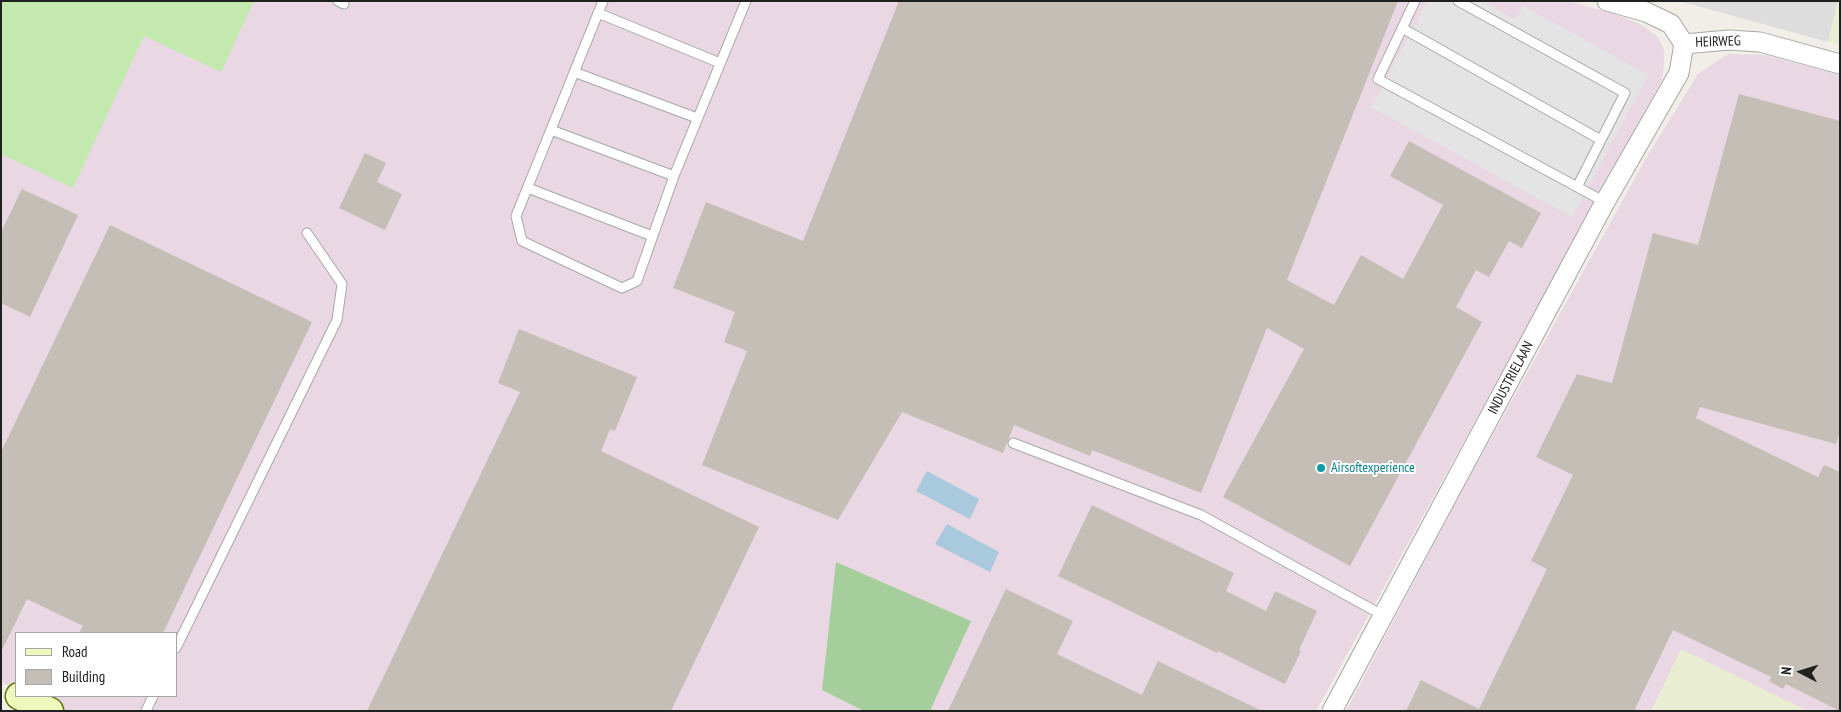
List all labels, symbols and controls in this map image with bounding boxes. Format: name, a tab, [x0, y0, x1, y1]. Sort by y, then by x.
street label: HEIRWEG	[1695, 33, 1741, 51]
street label: INDUSTRIELAAN	[1485, 339, 1537, 417]
place label: Airsoftexperience	[1331, 460, 1415, 476]
marker: Airsoftexperience	[1315, 462, 1327, 474]
legend	[15, 632, 178, 697]
text: Road	[62, 642, 88, 661]
north arrow	[1776, 647, 1826, 697]
text: N	[1777, 666, 1795, 675]
text: Building	[62, 667, 105, 686]

